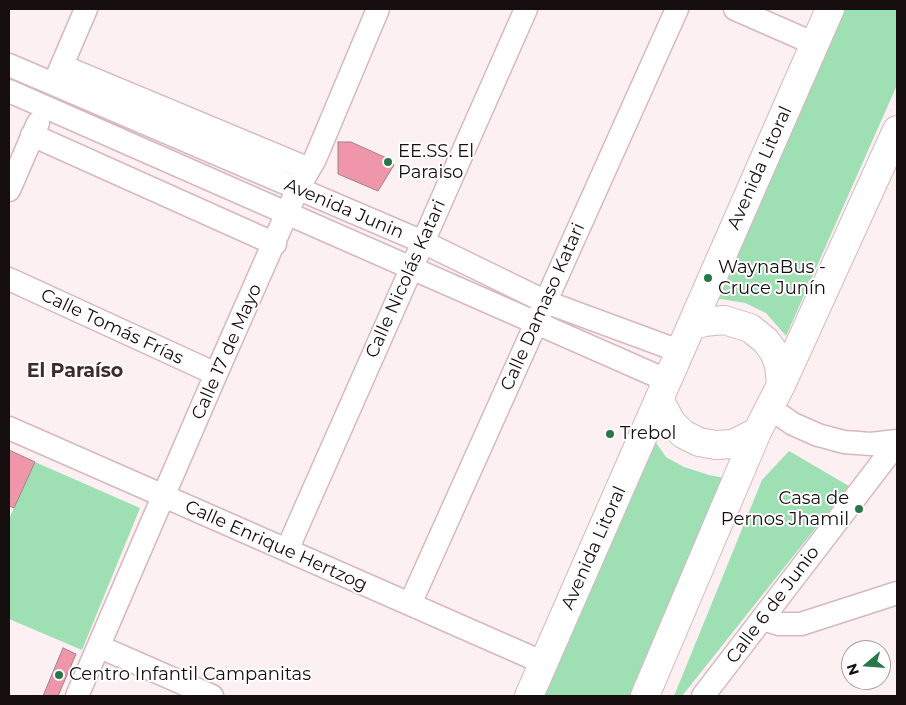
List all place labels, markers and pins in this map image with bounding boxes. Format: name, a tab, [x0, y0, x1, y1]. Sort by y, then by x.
place label: EE.SS. El Paraiso	[398, 141, 474, 183]
marker: EE.SS. El Paraiso	[382, 156, 394, 168]
place label: WaynaBus - Cruce Junín	[718, 257, 826, 300]
marker: WaynaBus - Cruce Junín	[702, 272, 714, 284]
place label: Trebol	[620, 423, 676, 445]
marker: Trebol	[604, 428, 616, 440]
place label: Casa de Pernos Jhamil	[721, 488, 849, 530]
marker: Casa de Pernos Jhamil	[853, 503, 865, 515]
place label: Centro Infantil Campanitas	[69, 664, 311, 686]
marker: Centro Infantil Campanitas	[53, 669, 65, 681]

